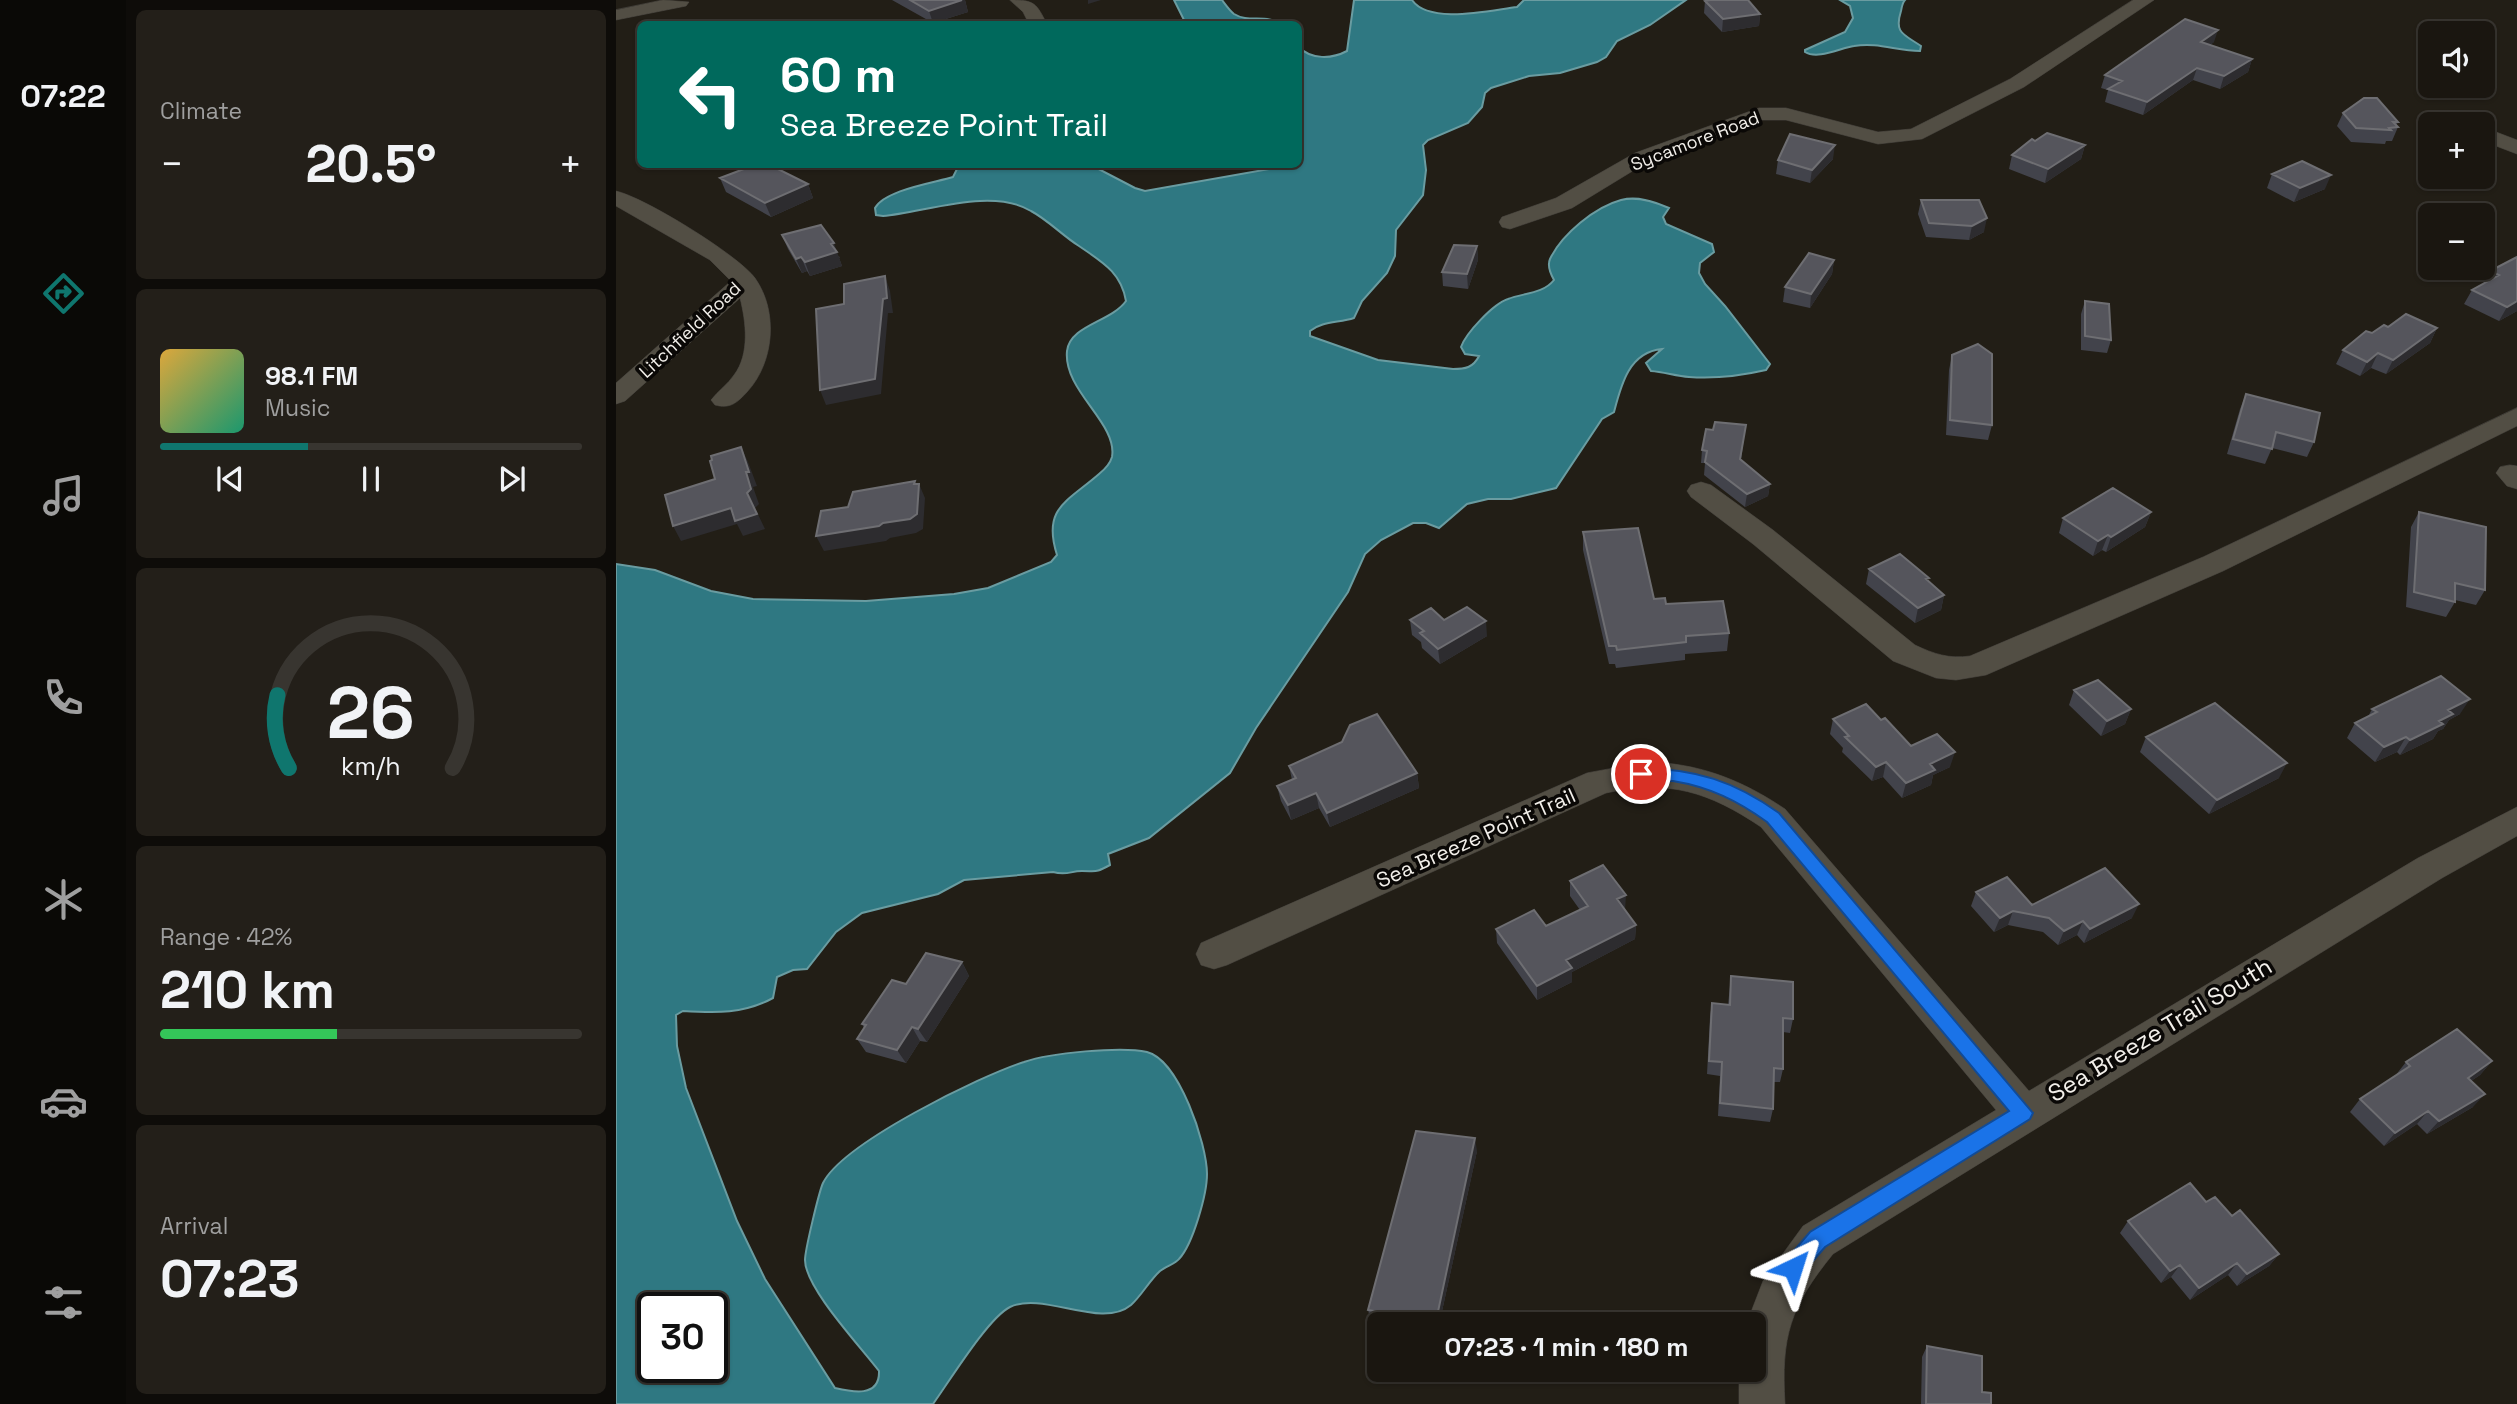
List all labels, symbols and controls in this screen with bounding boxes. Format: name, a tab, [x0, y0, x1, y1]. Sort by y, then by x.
map controls	[2418, 21, 2495, 280]
button: sound	[2418, 21, 2495, 98]
text: 60 m	[780, 44, 896, 106]
icon: left	[665, 49, 756, 140]
text: 07:22	[20, 76, 106, 116]
text: Climate	[160, 96, 242, 126]
text: Sea Breeze Point Trail	[780, 105, 1108, 145]
street label: Sycamore Road	[1627, 105, 1762, 176]
button: +	[2418, 112, 2495, 189]
text: 20.5°	[305, 131, 437, 197]
text: −	[160, 140, 184, 188]
text: +	[558, 140, 582, 188]
button: −	[2418, 203, 2495, 280]
icon: directions	[39, 269, 88, 318]
street label: Litchfield Road	[634, 277, 745, 383]
text: 98.1 FM	[265, 359, 358, 393]
text: Music	[265, 393, 330, 423]
icon: previous	[211, 460, 249, 498]
icon: pause	[352, 460, 390, 498]
icon: next	[493, 460, 531, 498]
icon: music	[39, 471, 88, 520]
text: 26	[327, 666, 415, 759]
icon: phone	[39, 673, 88, 722]
pin	[1611, 744, 1671, 804]
text: km/h	[341, 750, 401, 782]
icon: arrive	[1622, 755, 1660, 793]
street label: Sea Breeze Point Trail	[1372, 781, 1580, 894]
icon: climate	[39, 875, 88, 924]
text: Range · 42%	[160, 922, 292, 952]
street label: Sea Breeze Trail South	[2042, 950, 2277, 1109]
text: 210 km	[160, 957, 335, 1023]
icon: car	[39, 1077, 88, 1126]
text: Arrival	[160, 1211, 228, 1241]
position arrow	[1756, 1231, 1830, 1305]
text: 07:23	[160, 1246, 299, 1312]
icon: filters	[39, 1278, 88, 1327]
speed limit sign: 30	[637, 1292, 728, 1383]
text: 07:23 · 1 min · 180 m	[1445, 1330, 1688, 1364]

